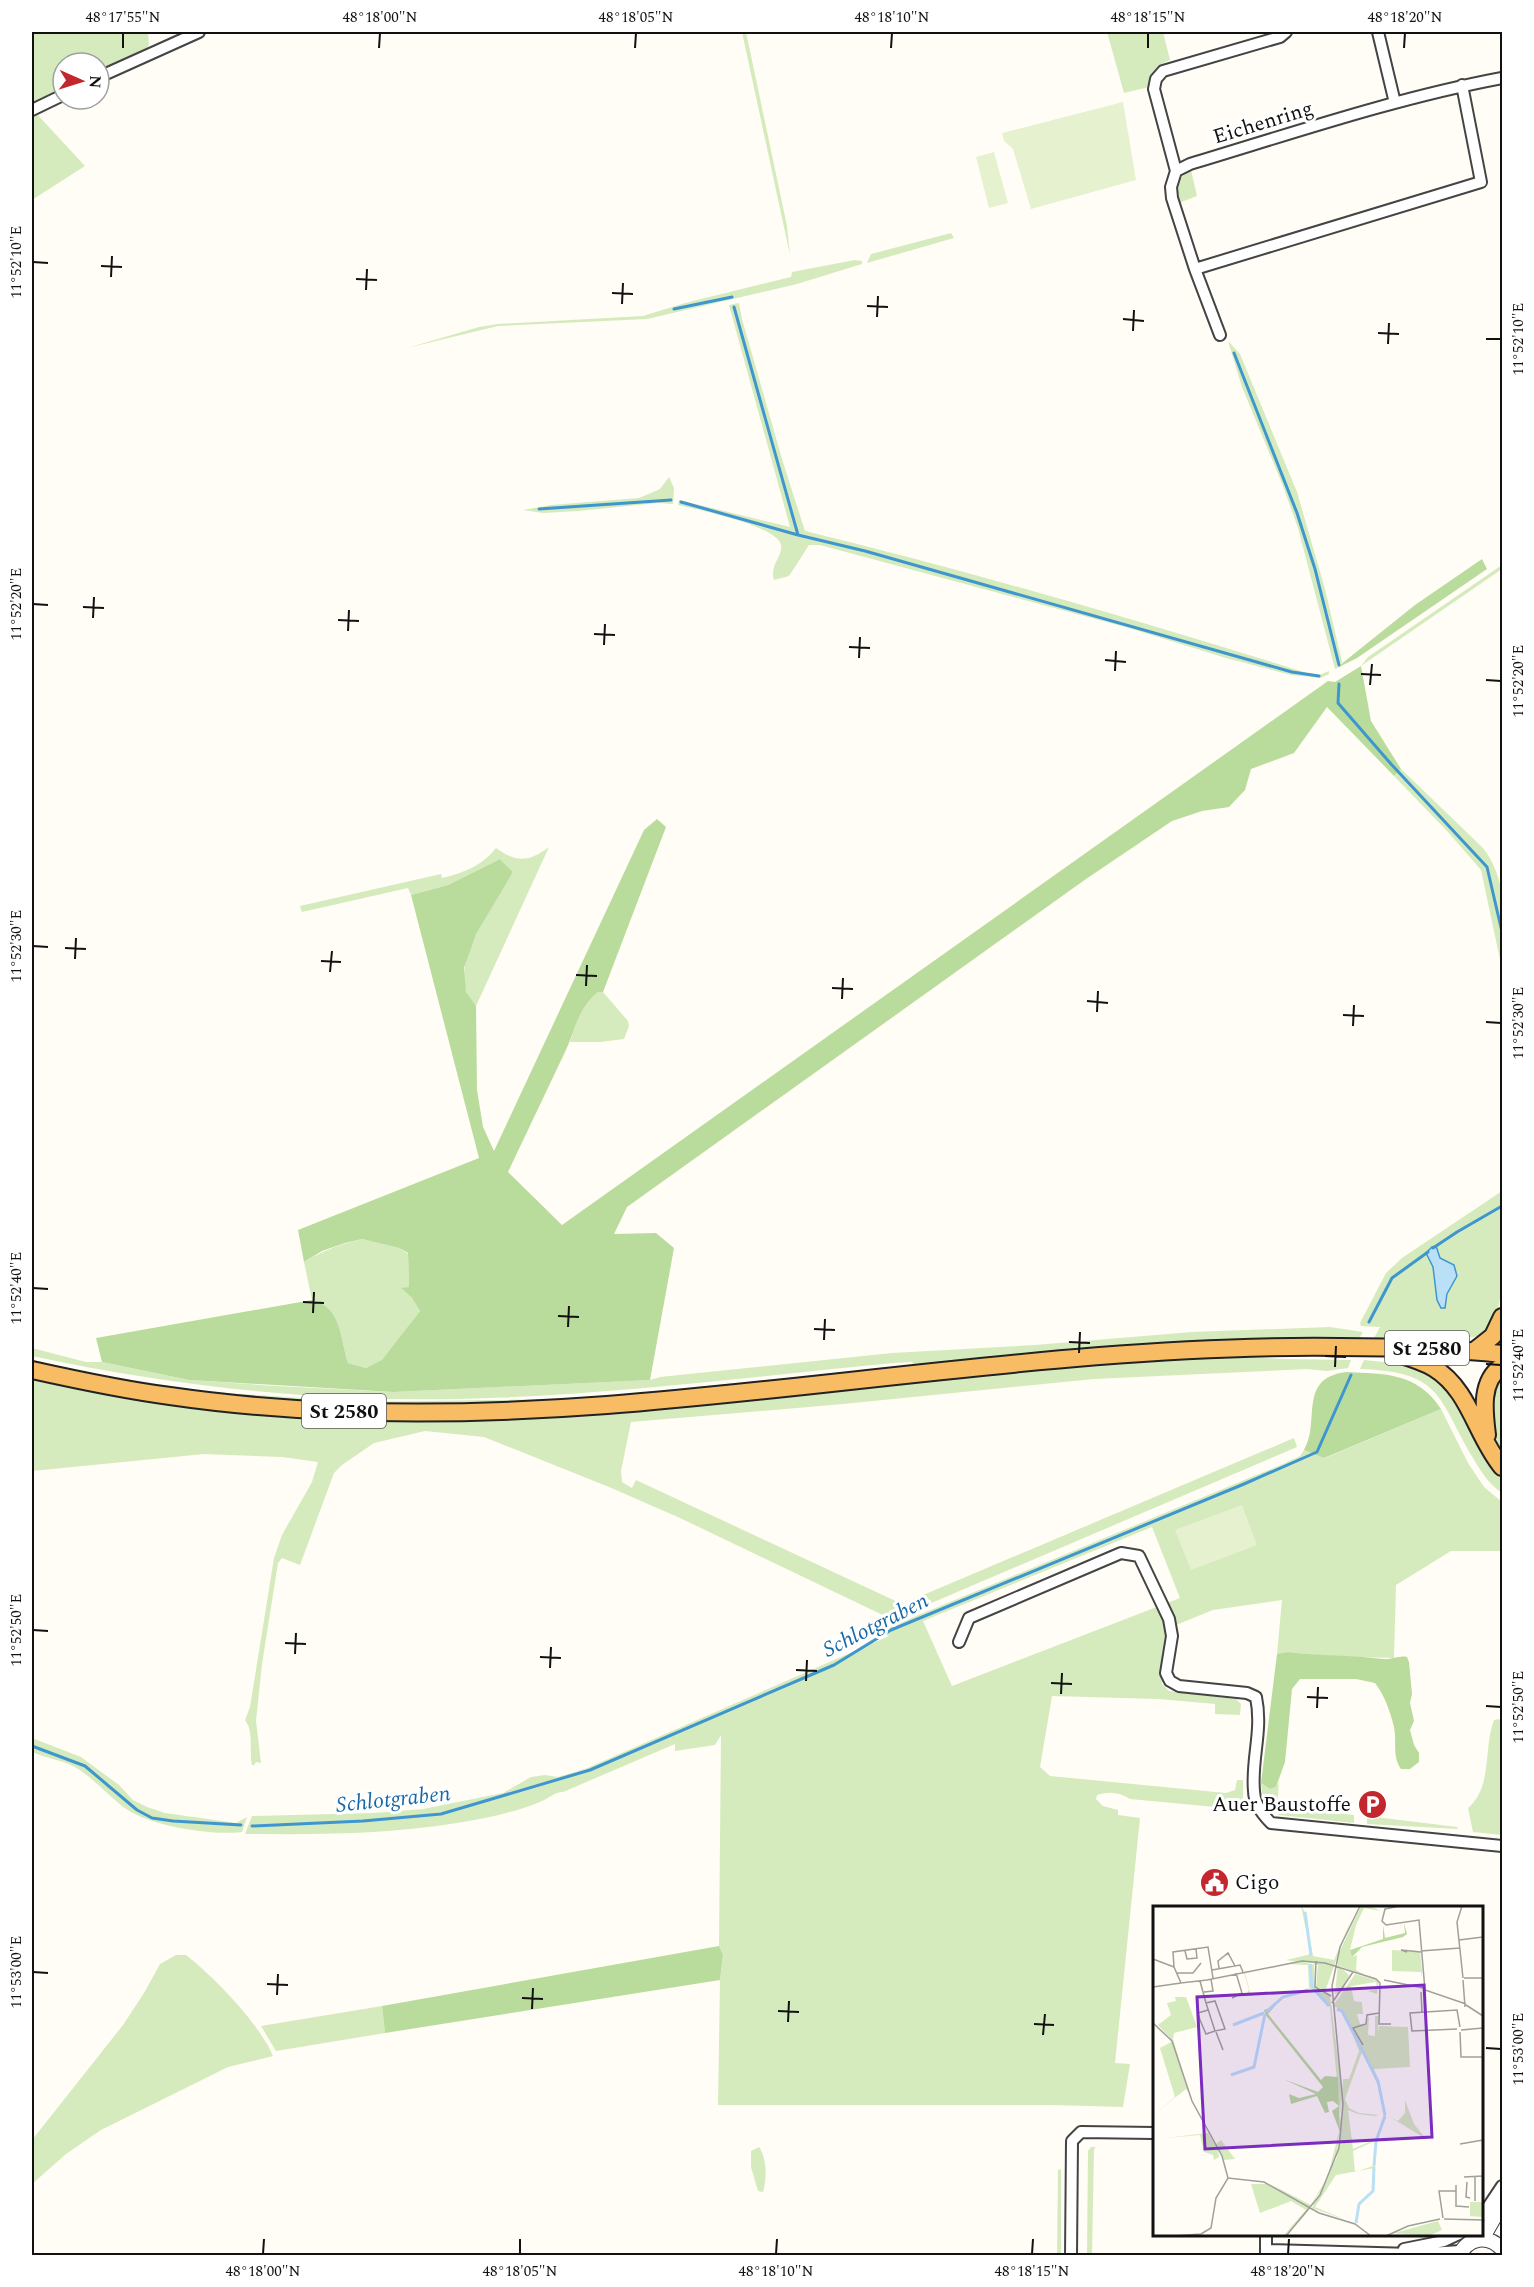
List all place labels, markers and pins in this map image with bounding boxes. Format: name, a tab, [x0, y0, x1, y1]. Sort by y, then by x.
parking icon: Auer Baustoffe	[1356, 1788, 1388, 1820]
place label: Auer Baustoffe	[1212, 1789, 1351, 1821]
public building icon: Cigo	[1198, 1866, 1230, 1898]
place label: Cigo	[1235, 1867, 1279, 1899]

